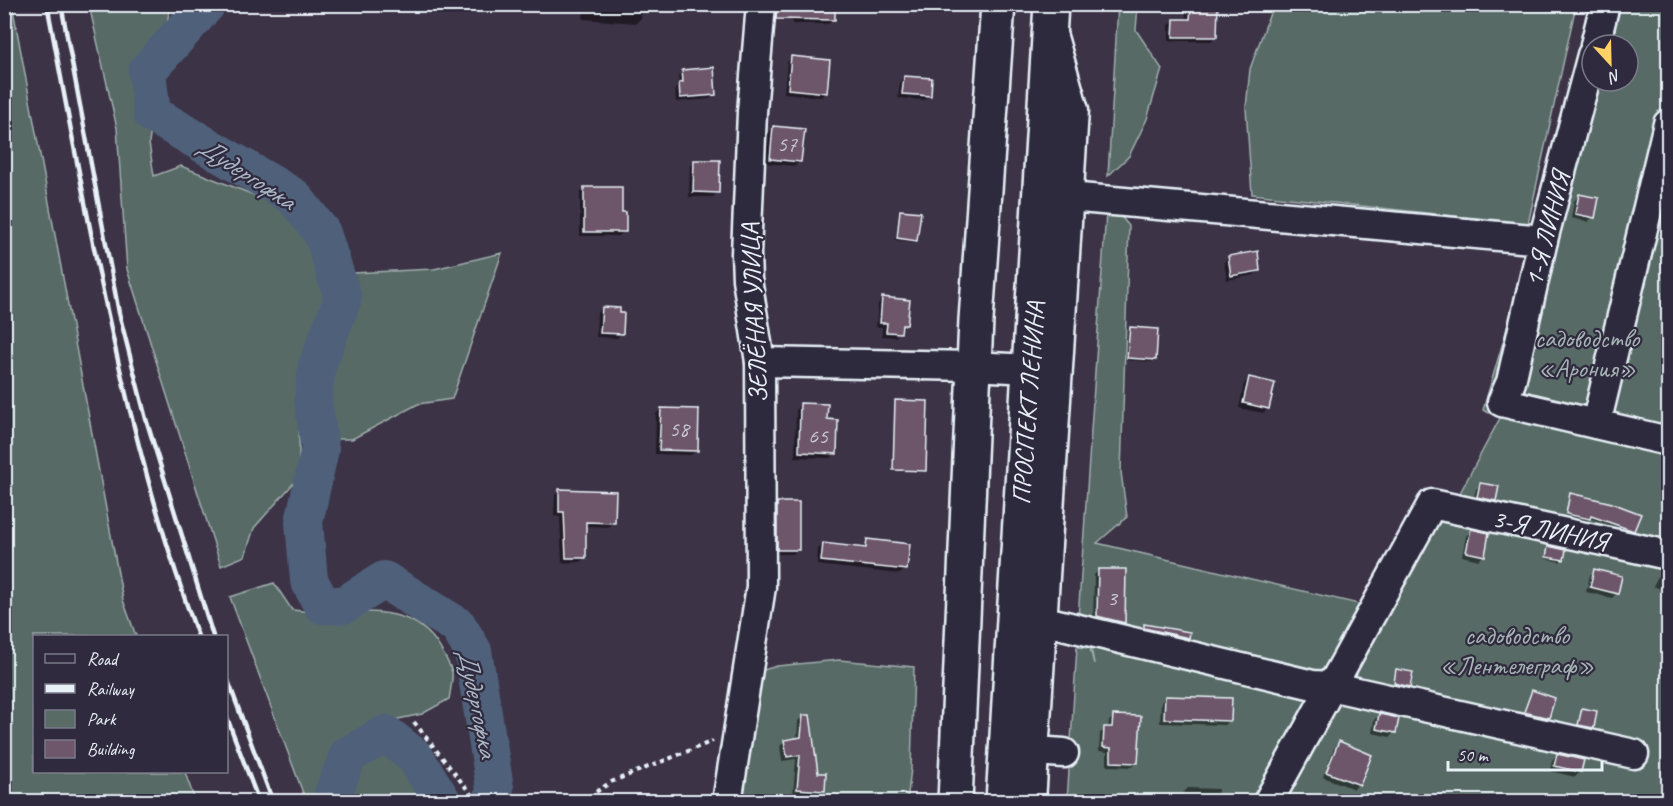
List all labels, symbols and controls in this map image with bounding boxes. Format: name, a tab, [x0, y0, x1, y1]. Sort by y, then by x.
north arrow	[1580, 33, 1640, 93]
text: N	[1604, 65, 1624, 88]
water label: Дудергофка	[191, 128, 304, 218]
house number: 57	[777, 130, 798, 158]
street label: 1-Я ЛИНИЯ	[1517, 165, 1578, 290]
street label: ЗЕЛЁНАЯ УЛИЦА	[733, 221, 775, 404]
street label: ПРОСПЕКТ ЛЕНИНА	[1004, 300, 1052, 505]
park label: садоводство «Арония»	[1535, 322, 1641, 385]
house number: 58	[669, 415, 691, 443]
house number: 65	[808, 422, 829, 450]
street label: 3-Я ЛИНИЯ	[1489, 502, 1614, 559]
house number: 3	[1107, 584, 1119, 612]
park label: садоводство «Лентелеграф»	[1440, 619, 1594, 682]
legend	[33, 635, 228, 773]
water label: Дудергофка	[450, 645, 506, 762]
text: Road	[87, 648, 120, 670]
text: Railway	[87, 678, 135, 700]
text: Park	[87, 708, 117, 730]
scale bar	[1448, 734, 1602, 772]
text: Building	[87, 738, 136, 760]
text: 50 m	[1457, 744, 1490, 766]

